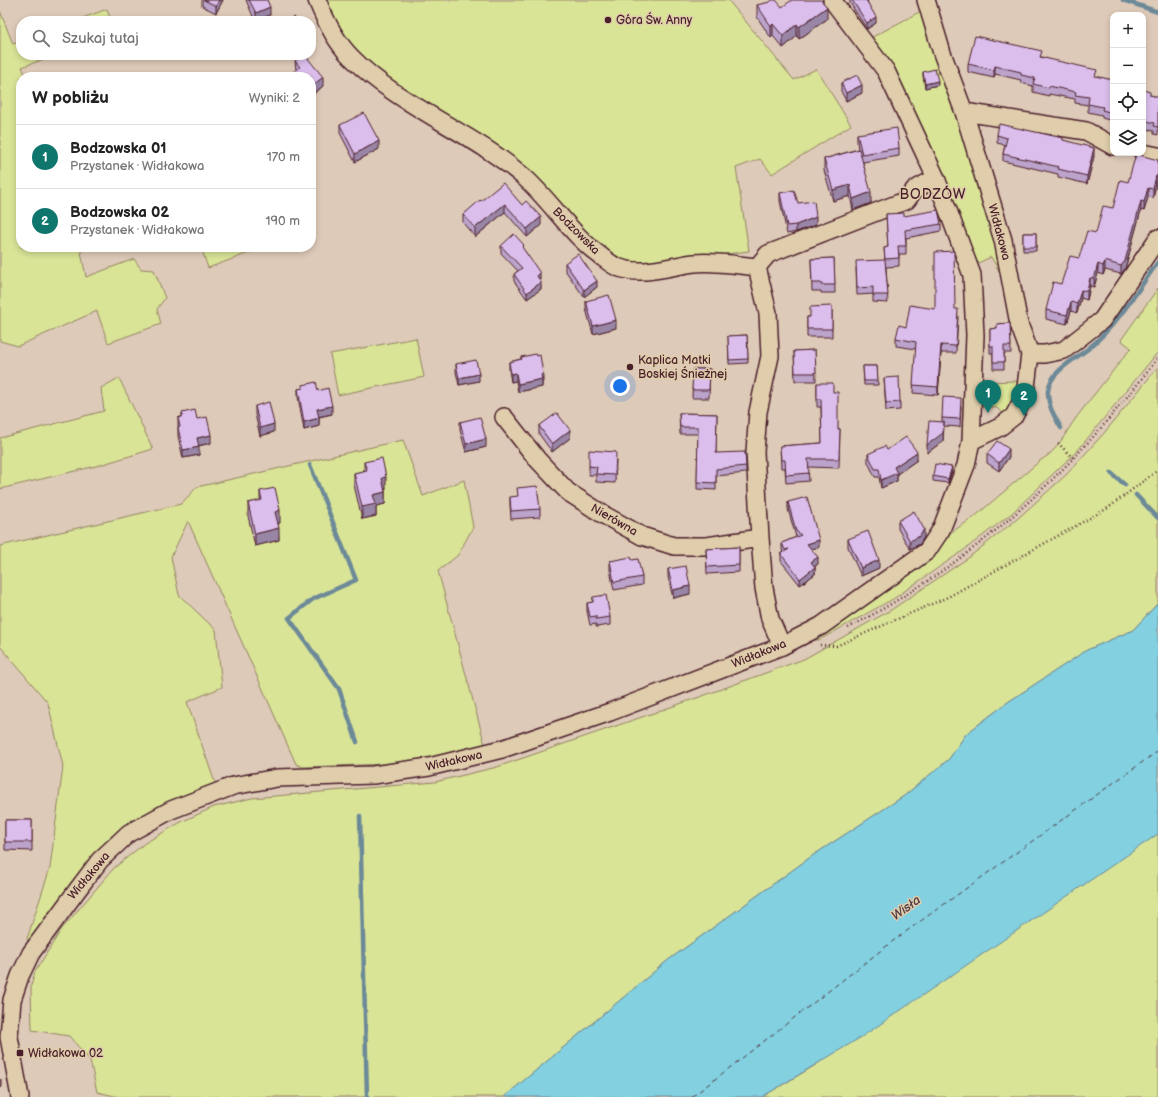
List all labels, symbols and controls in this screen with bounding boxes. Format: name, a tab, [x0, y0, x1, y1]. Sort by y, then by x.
place label: Góra Św. Anny	[616, 11, 693, 28]
map controls	[1110, 12, 1146, 156]
button: +	[1110, 12, 1146, 48]
marker: Góra Św. Anny	[603, 15, 613, 25]
search box	[16, 16, 316, 60]
icon: search	[30, 27, 52, 49]
text: Szukaj tutaj	[62, 29, 139, 48]
button: −	[1110, 48, 1146, 84]
button: locate	[1110, 84, 1146, 120]
text: W pobliżu	[32, 88, 109, 108]
text: Wyniki: 2	[249, 90, 300, 106]
button: layers	[1110, 120, 1146, 156]
text: Bodzowska 01	[70, 139, 167, 158]
text: 1	[42, 149, 48, 165]
text: 170 m	[267, 149, 300, 165]
text: Przystanek · Widłakowa	[70, 158, 204, 174]
district label: BODZÓW	[899, 185, 967, 203]
street label: Widłakowa	[984, 202, 1014, 262]
text: Bodzowska 02	[70, 203, 169, 222]
street label: Bodzowska	[549, 204, 603, 258]
text: 2	[41, 213, 49, 229]
text: 190 m	[266, 213, 300, 229]
text: Przystanek · Widłakowa	[70, 222, 204, 238]
place label: Kaplica Matki Boskiej Śnieżnej	[638, 353, 727, 382]
marker: Kaplica Matki Boskiej Śnieżnej	[625, 362, 635, 372]
your location	[610, 376, 630, 396]
pin: 1	[975, 380, 1001, 413]
pin: 2	[1011, 383, 1037, 416]
street label: Nierówna	[588, 501, 640, 539]
street label: Widłakowa	[729, 636, 789, 672]
street label: Widłakowa	[424, 747, 484, 775]
street label: Widłakowa	[65, 849, 113, 903]
water label: Wisła	[888, 892, 924, 924]
place label: Widłakowa 02	[28, 1046, 103, 1061]
marker: Widłakowa 02	[15, 1048, 25, 1058]

